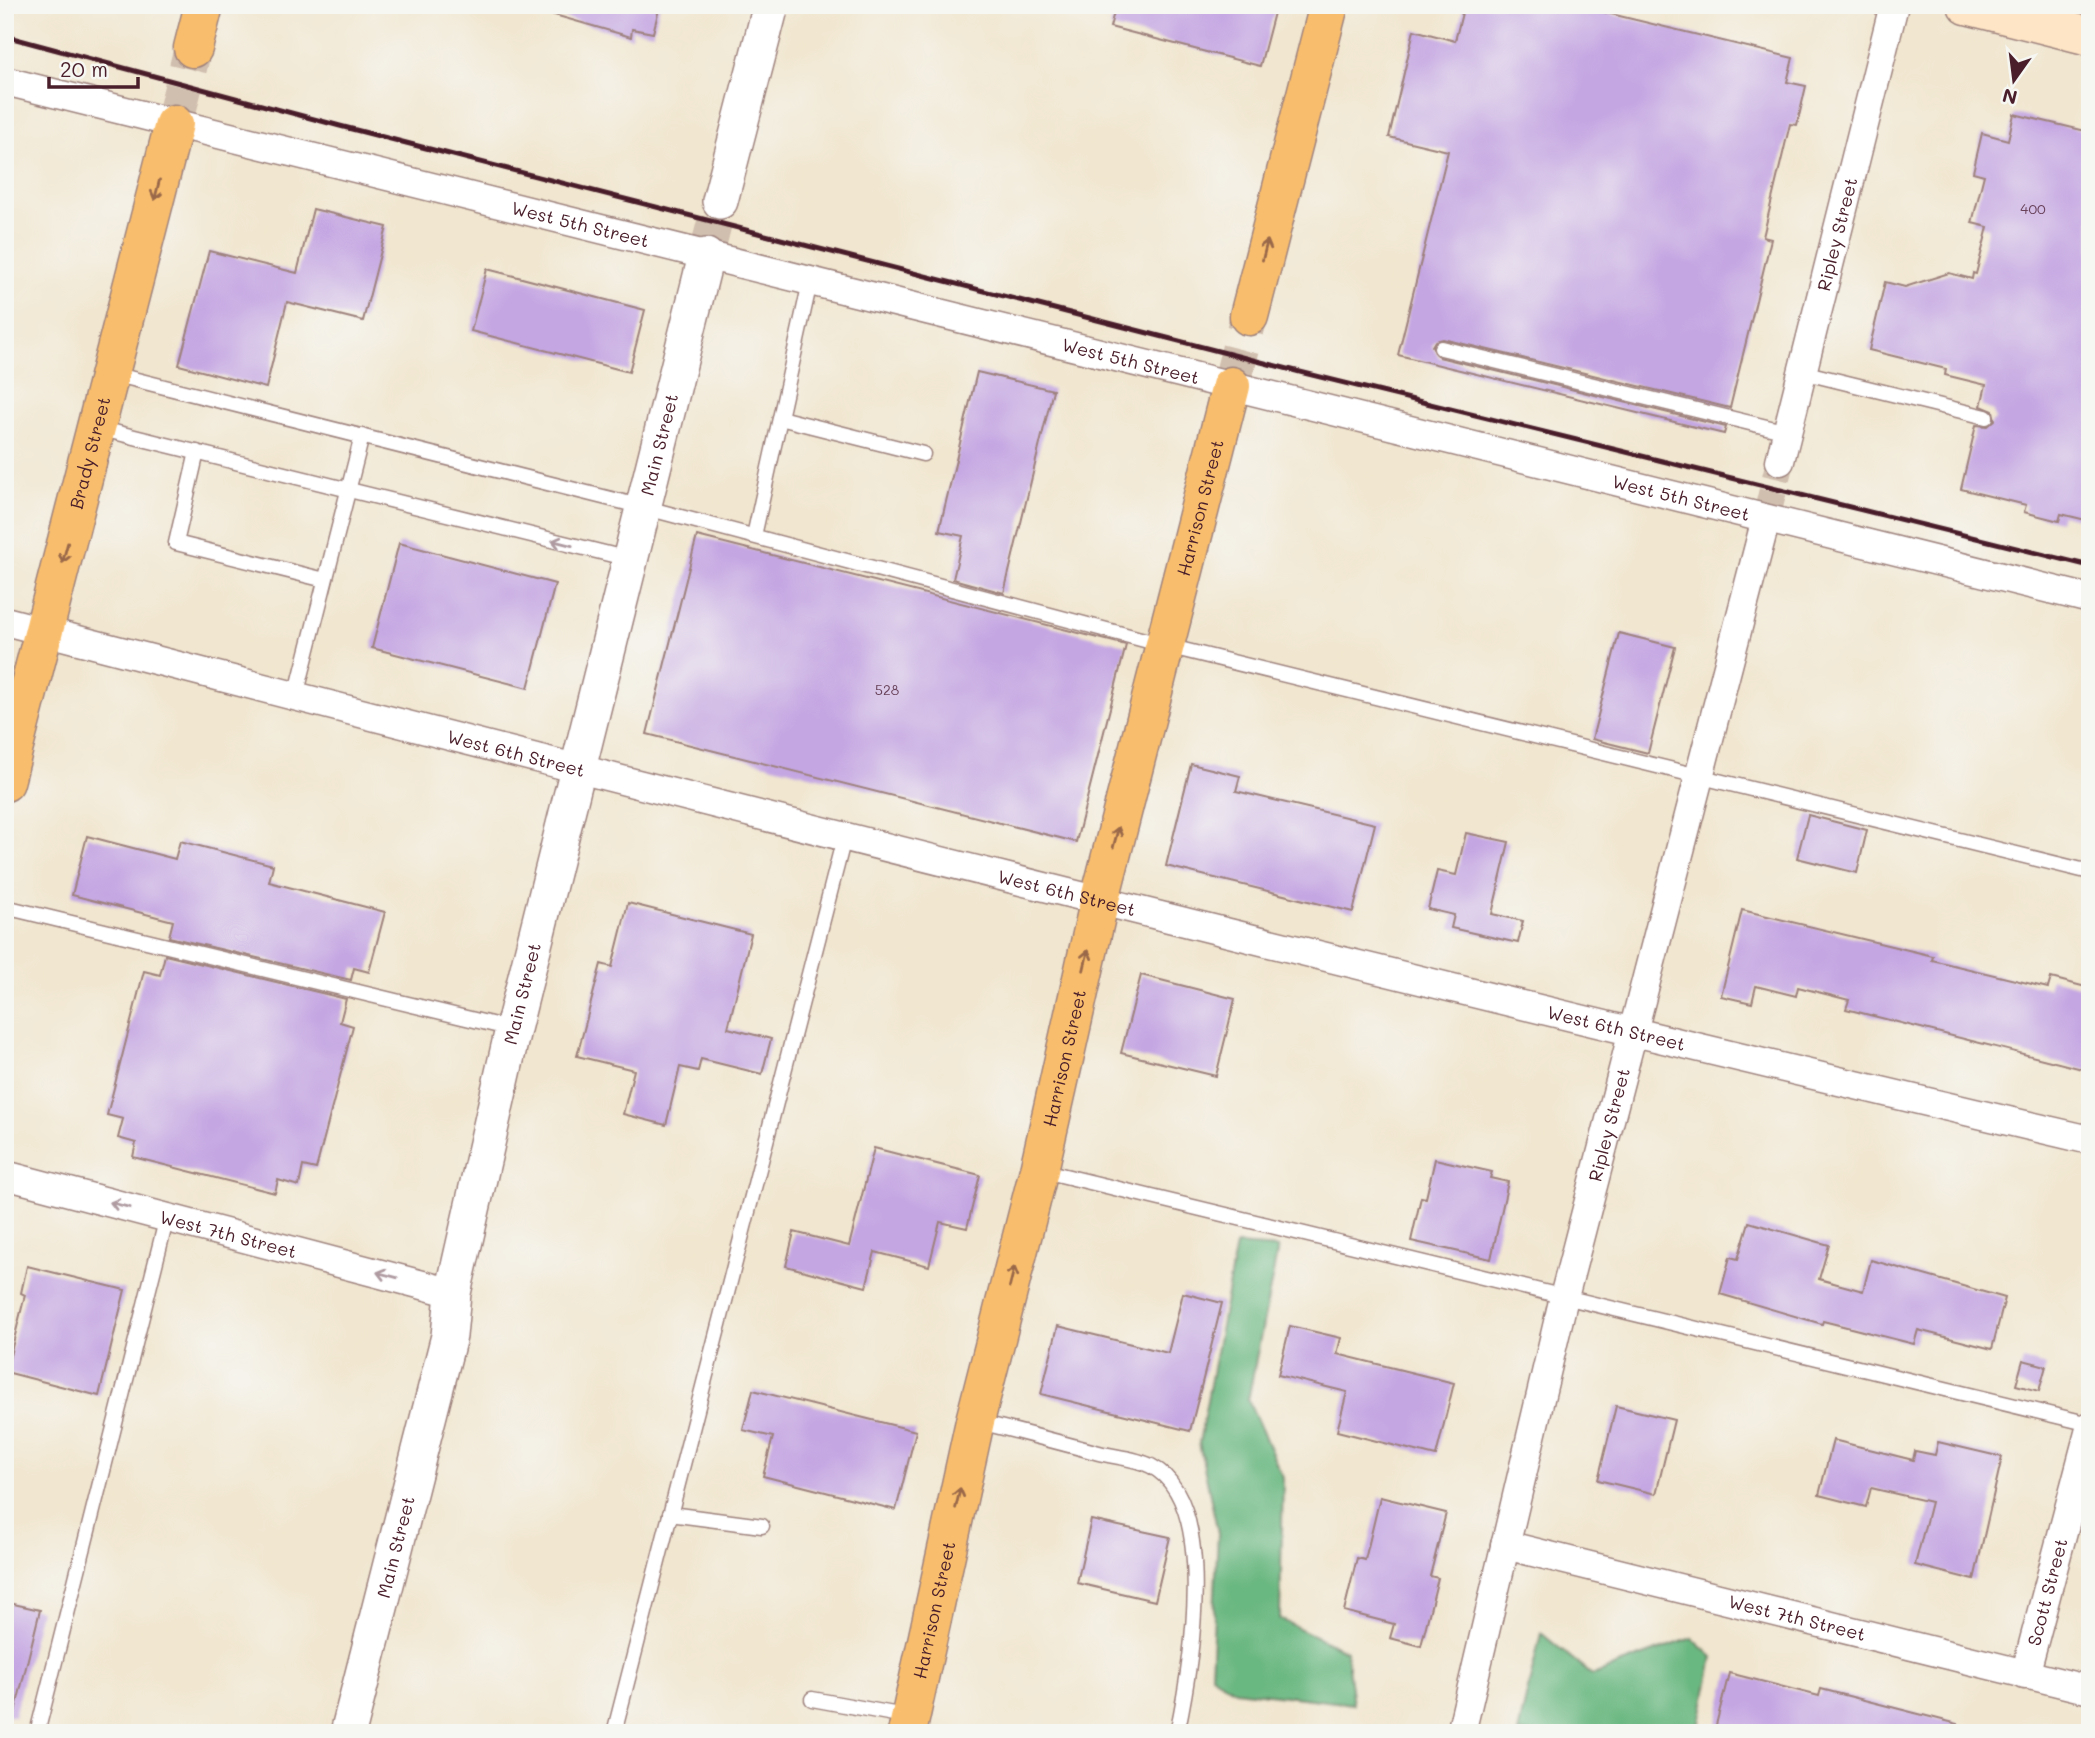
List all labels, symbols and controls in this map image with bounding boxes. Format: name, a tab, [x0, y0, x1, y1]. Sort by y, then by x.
scale bar	[49, 46, 138, 90]
north arrow	[1980, 46, 2050, 116]
text: 20 m	[60, 55, 108, 82]
text: N	[2000, 83, 2020, 111]
street label: Ripley Street	[1811, 175, 1863, 293]
one-way arrow	[150, 178, 163, 201]
street label: West 5th Street	[509, 195, 652, 253]
house number: 400	[2020, 199, 2046, 218]
one-way arrow	[1259, 239, 1272, 262]
street label: West 5th Street	[1059, 332, 1202, 389]
street label: Main Street	[635, 391, 683, 498]
street label: Brady Street	[64, 394, 116, 512]
street label: Harrison Street	[1171, 437, 1229, 579]
street label: West 5th Street	[1610, 469, 1752, 526]
one-way arrow	[552, 536, 574, 549]
one-way arrow	[58, 542, 71, 564]
house number: 528	[875, 680, 899, 699]
street label: West 6th Street	[445, 724, 588, 782]
one-way arrow	[1110, 826, 1123, 849]
street label: West 6th Street	[995, 864, 1138, 921]
street label: Main Street	[498, 940, 546, 1047]
one-way arrow	[1080, 949, 1093, 972]
street label: Harrison Street	[1037, 987, 1091, 1129]
street label: West 6th Street	[1545, 999, 1688, 1056]
street label: Ripley Street	[1582, 1065, 1635, 1184]
one-way arrow	[109, 1198, 132, 1211]
street label: West 7th Street	[157, 1204, 299, 1263]
one-way arrow	[1006, 1266, 1019, 1289]
one-way arrow	[376, 1268, 398, 1281]
one-way arrow	[952, 1487, 965, 1510]
street label: Main Street	[371, 1493, 420, 1600]
street label: Scott Street	[2021, 1535, 2073, 1648]
street label: Harrison Street	[907, 1539, 960, 1681]
street label: West 7th Street	[1726, 1589, 1868, 1646]

